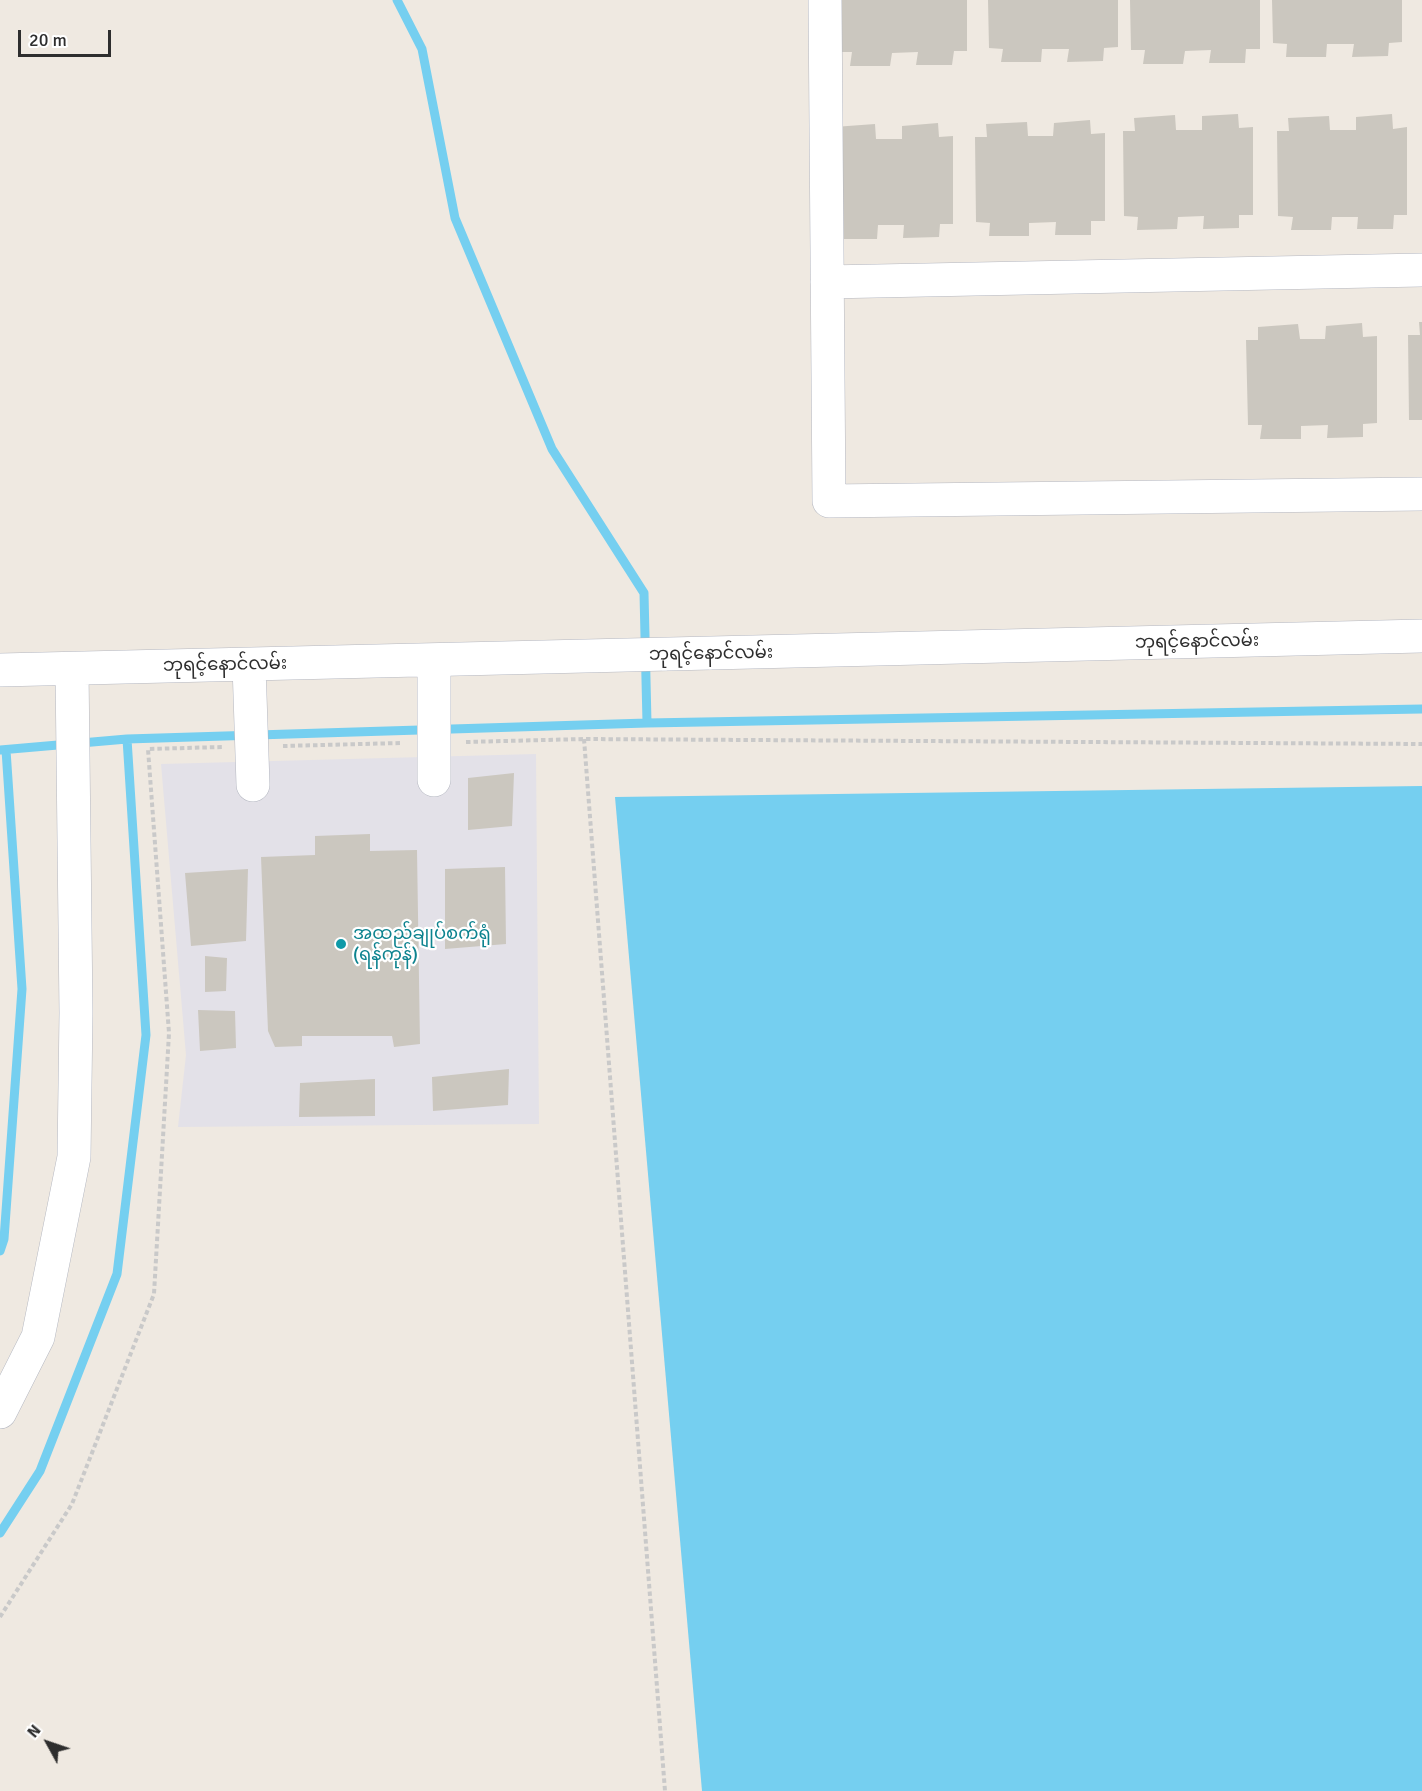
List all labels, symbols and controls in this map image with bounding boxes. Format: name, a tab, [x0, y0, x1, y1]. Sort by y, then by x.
scale bar	[21, 18, 114, 56]
text: 20 m	[29, 29, 67, 51]
street label: ဘုရင့်နောင်လမ်း	[1135, 630, 1259, 654]
street label: ဘုရင့်နောင်လမ်း	[649, 642, 773, 666]
street label: ဘုရင့်နောင်လမ်း	[163, 653, 287, 677]
place label: အထည်ချုပ်စက်ရုံ (ရန်ကုန်)	[353, 923, 491, 966]
marker: အထည်ချုပ်စက်ရုံ (ရန်ကုန်)	[334, 937, 348, 951]
north arrow	[18, 1713, 78, 1773]
text: N	[23, 1721, 45, 1742]

